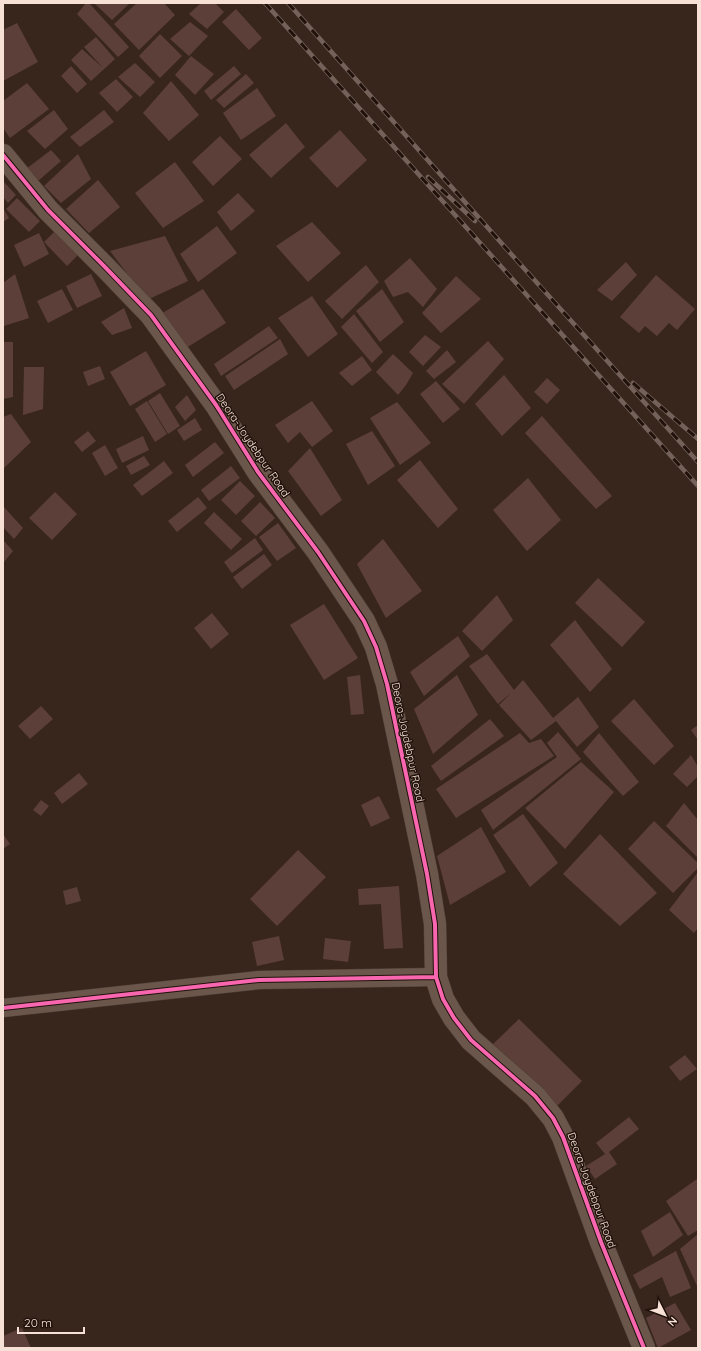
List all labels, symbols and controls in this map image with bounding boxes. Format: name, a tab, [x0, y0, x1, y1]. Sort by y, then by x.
street label: Deora-Joydebpur Road	[213, 390, 293, 500]
street label: Deora-Joydebpur Road	[388, 681, 428, 803]
street label: Deora-Joydebpur Road	[565, 1130, 619, 1250]
north arrow	[645, 1295, 685, 1335]
scale bar	[18, 1309, 84, 1335]
text: N	[665, 1314, 680, 1329]
text: 20 m	[24, 1315, 52, 1330]

